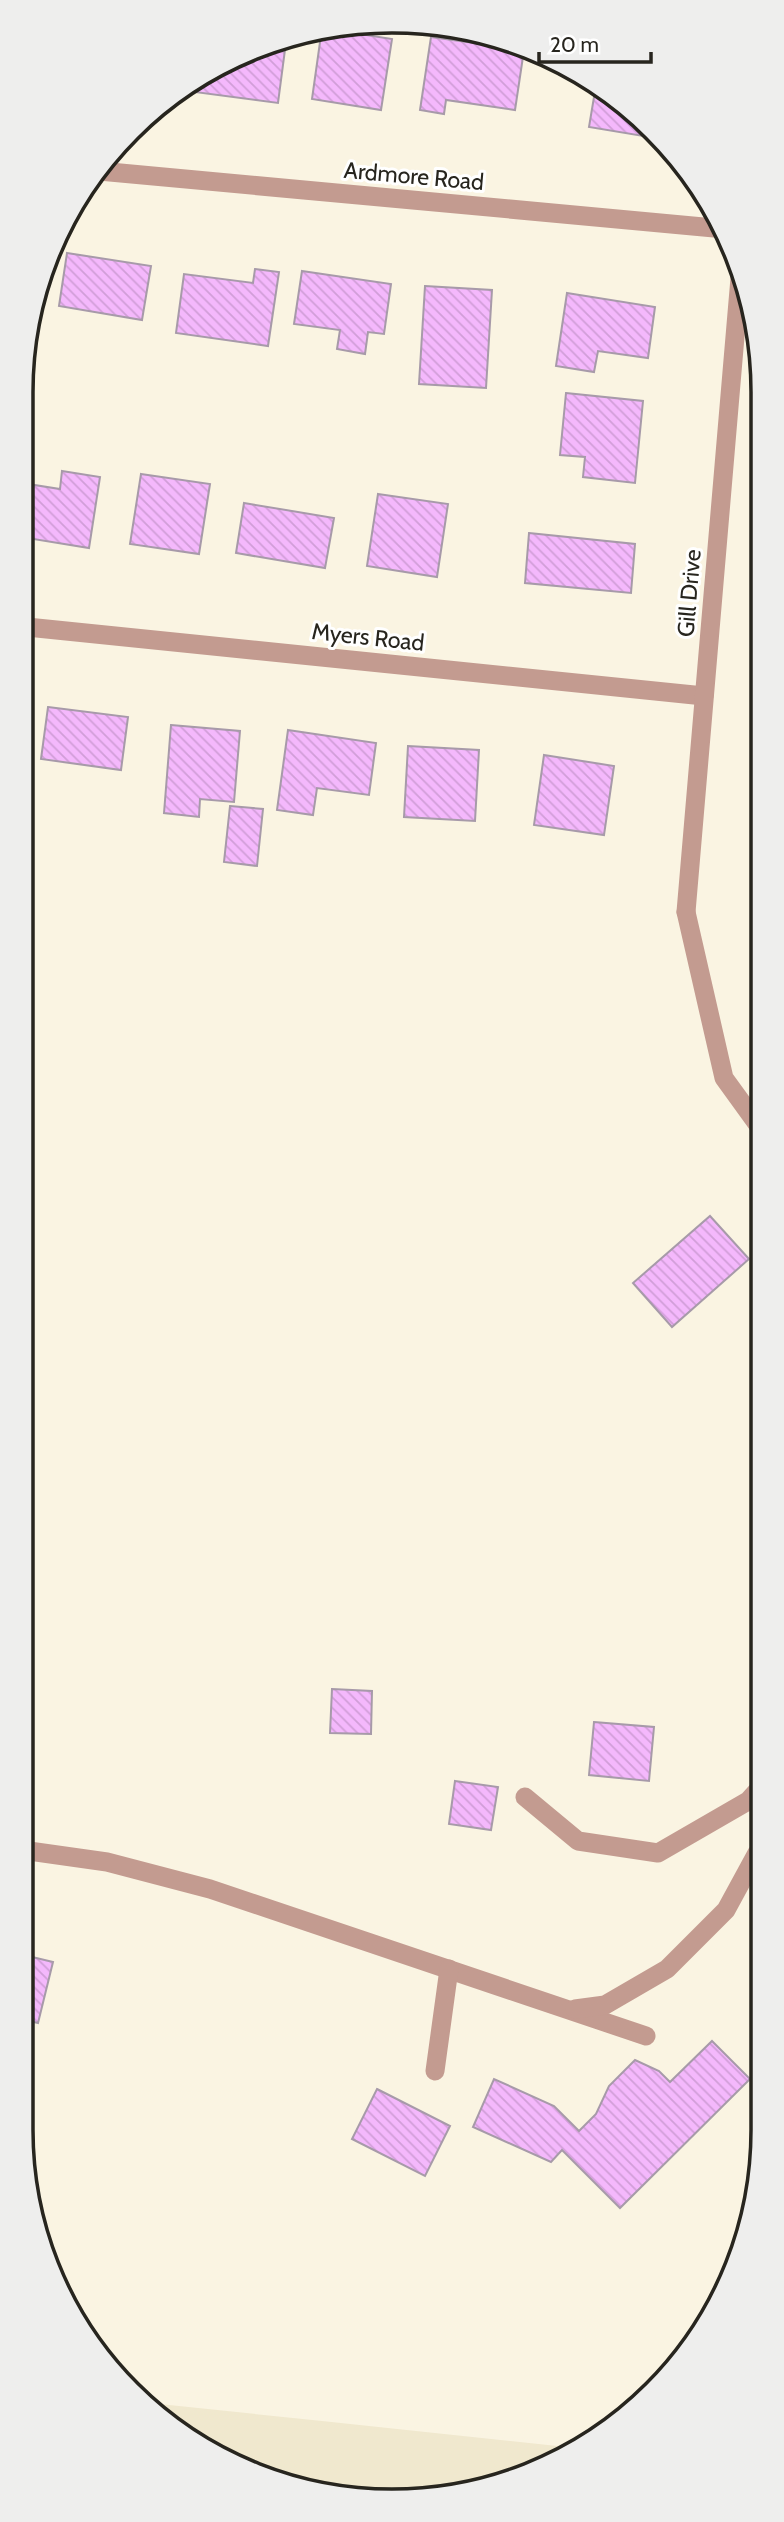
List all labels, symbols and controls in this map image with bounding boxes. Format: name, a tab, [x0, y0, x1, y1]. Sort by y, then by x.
scale bar	[539, 21, 651, 65]
text: 20 m	[550, 32, 599, 57]
street label: Ardmore Road	[343, 156, 485, 196]
street label: Gill Drive	[671, 548, 707, 638]
street label: Myers Road	[310, 617, 426, 657]

